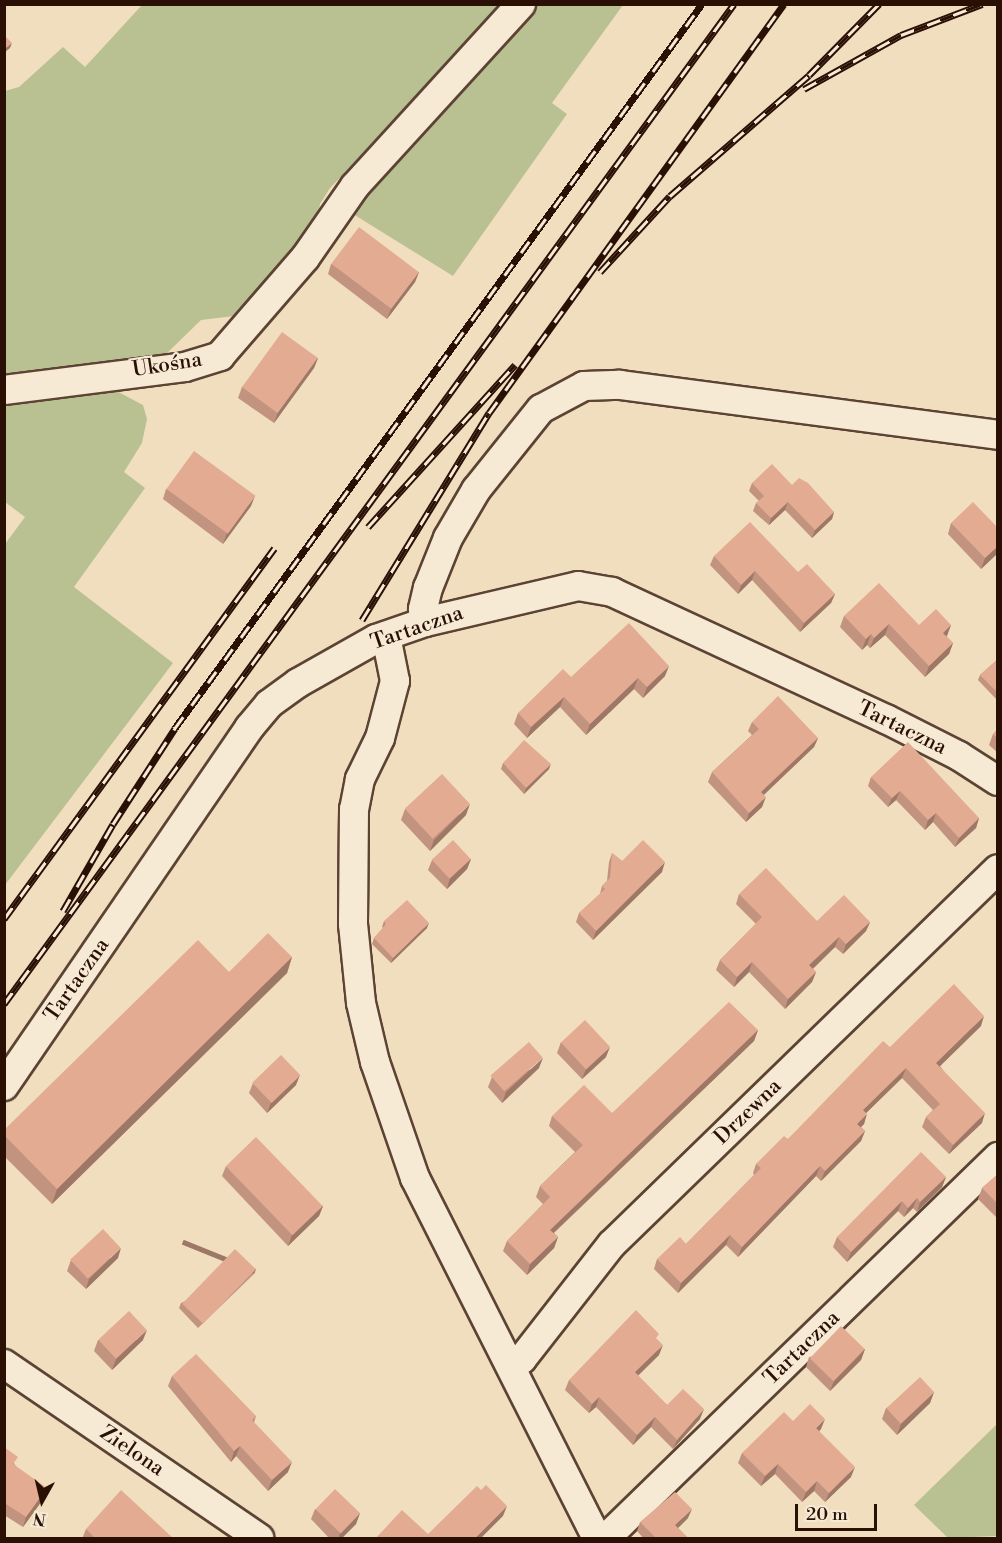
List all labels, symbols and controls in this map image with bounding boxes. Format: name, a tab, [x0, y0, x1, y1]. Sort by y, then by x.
street label: Ukośna	[130, 347, 204, 383]
street label: Tartaczna	[367, 600, 467, 656]
street label: Tartaczna	[853, 696, 951, 760]
street label: Tartaczna	[39, 933, 115, 1027]
street label: Drzewna	[709, 1074, 787, 1150]
street label: Tartaczna	[759, 1306, 845, 1390]
street label: Zielona	[95, 1420, 169, 1482]
north arrow	[12, 1471, 72, 1531]
scale bar	[798, 1492, 880, 1530]
text: 20 m	[806, 1503, 848, 1526]
text: N	[32, 1508, 47, 1530]

